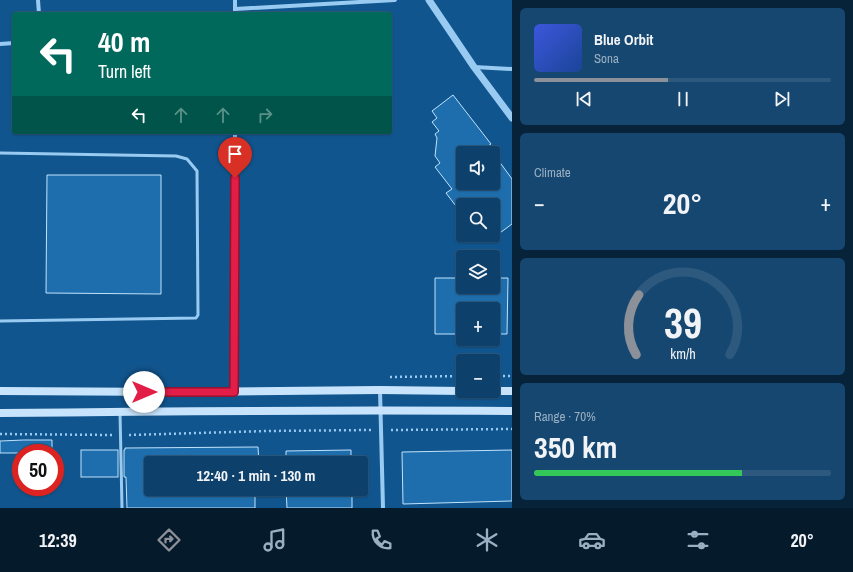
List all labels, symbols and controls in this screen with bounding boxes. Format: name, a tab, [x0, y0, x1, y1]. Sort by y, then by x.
text: 40 m	[98, 23, 150, 61]
icon: left	[32, 28, 84, 80]
text: Blue Orbit	[594, 29, 653, 50]
text: Sona	[594, 50, 619, 67]
text: Turn left	[98, 59, 151, 84]
icon: previous	[573, 88, 595, 110]
icon: pause	[672, 88, 694, 110]
icon: next	[771, 88, 793, 110]
icon: left	[128, 104, 150, 126]
icon: ahead	[170, 104, 192, 126]
icon: ahead	[212, 104, 234, 126]
icon: right	[254, 104, 276, 126]
pin	[218, 137, 252, 178]
icon: arrive	[224, 143, 246, 165]
map controls	[456, 146, 500, 398]
button: sound	[456, 146, 500, 190]
text: Climate	[534, 164, 571, 181]
text: 20°	[663, 183, 702, 223]
text: −	[534, 188, 545, 218]
text: +	[820, 188, 831, 218]
button: search	[456, 198, 500, 242]
button: layers	[456, 250, 500, 294]
text: 39	[664, 294, 701, 350]
button: +	[456, 302, 500, 346]
text: km/h	[670, 343, 695, 362]
button: −	[456, 354, 500, 398]
position arrow	[123, 371, 165, 413]
text: Range · 70%	[534, 408, 596, 425]
text: 350 km	[534, 427, 617, 467]
speed limit sign: 50	[12, 444, 64, 496]
text: 12:40 · 1 min · 130 m	[197, 465, 315, 486]
icon: directions	[155, 526, 183, 554]
icon: music	[261, 526, 289, 554]
icon: phone	[367, 526, 395, 554]
icon: climate	[473, 526, 501, 554]
icon: car	[578, 526, 606, 554]
icon: filters	[684, 526, 712, 554]
text: 12:39	[39, 528, 77, 553]
text: 20°	[790, 528, 814, 553]

